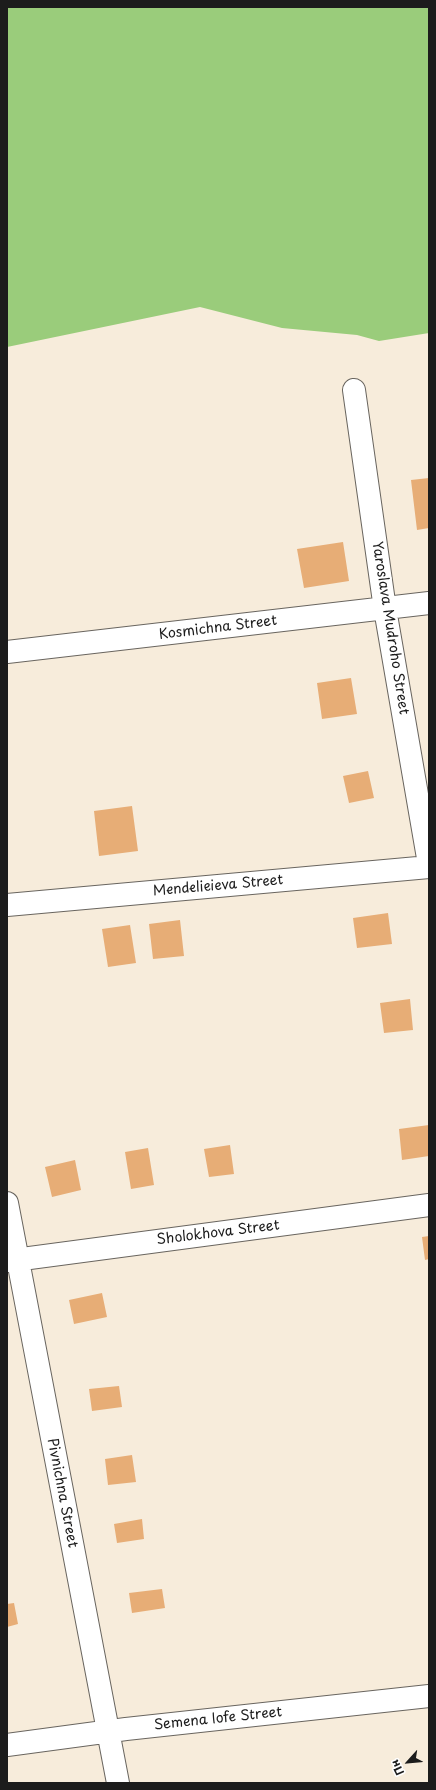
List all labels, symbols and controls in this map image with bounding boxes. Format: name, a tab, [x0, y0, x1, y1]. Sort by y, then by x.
street label: Yaroslava Mudroho Street	[368, 540, 412, 716]
street label: Kosmichna Street	[158, 612, 278, 644]
street label: Mendelieieva Street	[152, 872, 284, 900]
street label: Sholokhova Street	[156, 1217, 280, 1249]
street label: Pivnichna Street	[43, 1437, 81, 1549]
street label: Semena Iofe Street	[153, 1704, 283, 1734]
north arrow	[388, 1742, 428, 1782]
text: Пн	[386, 1757, 408, 1779]

